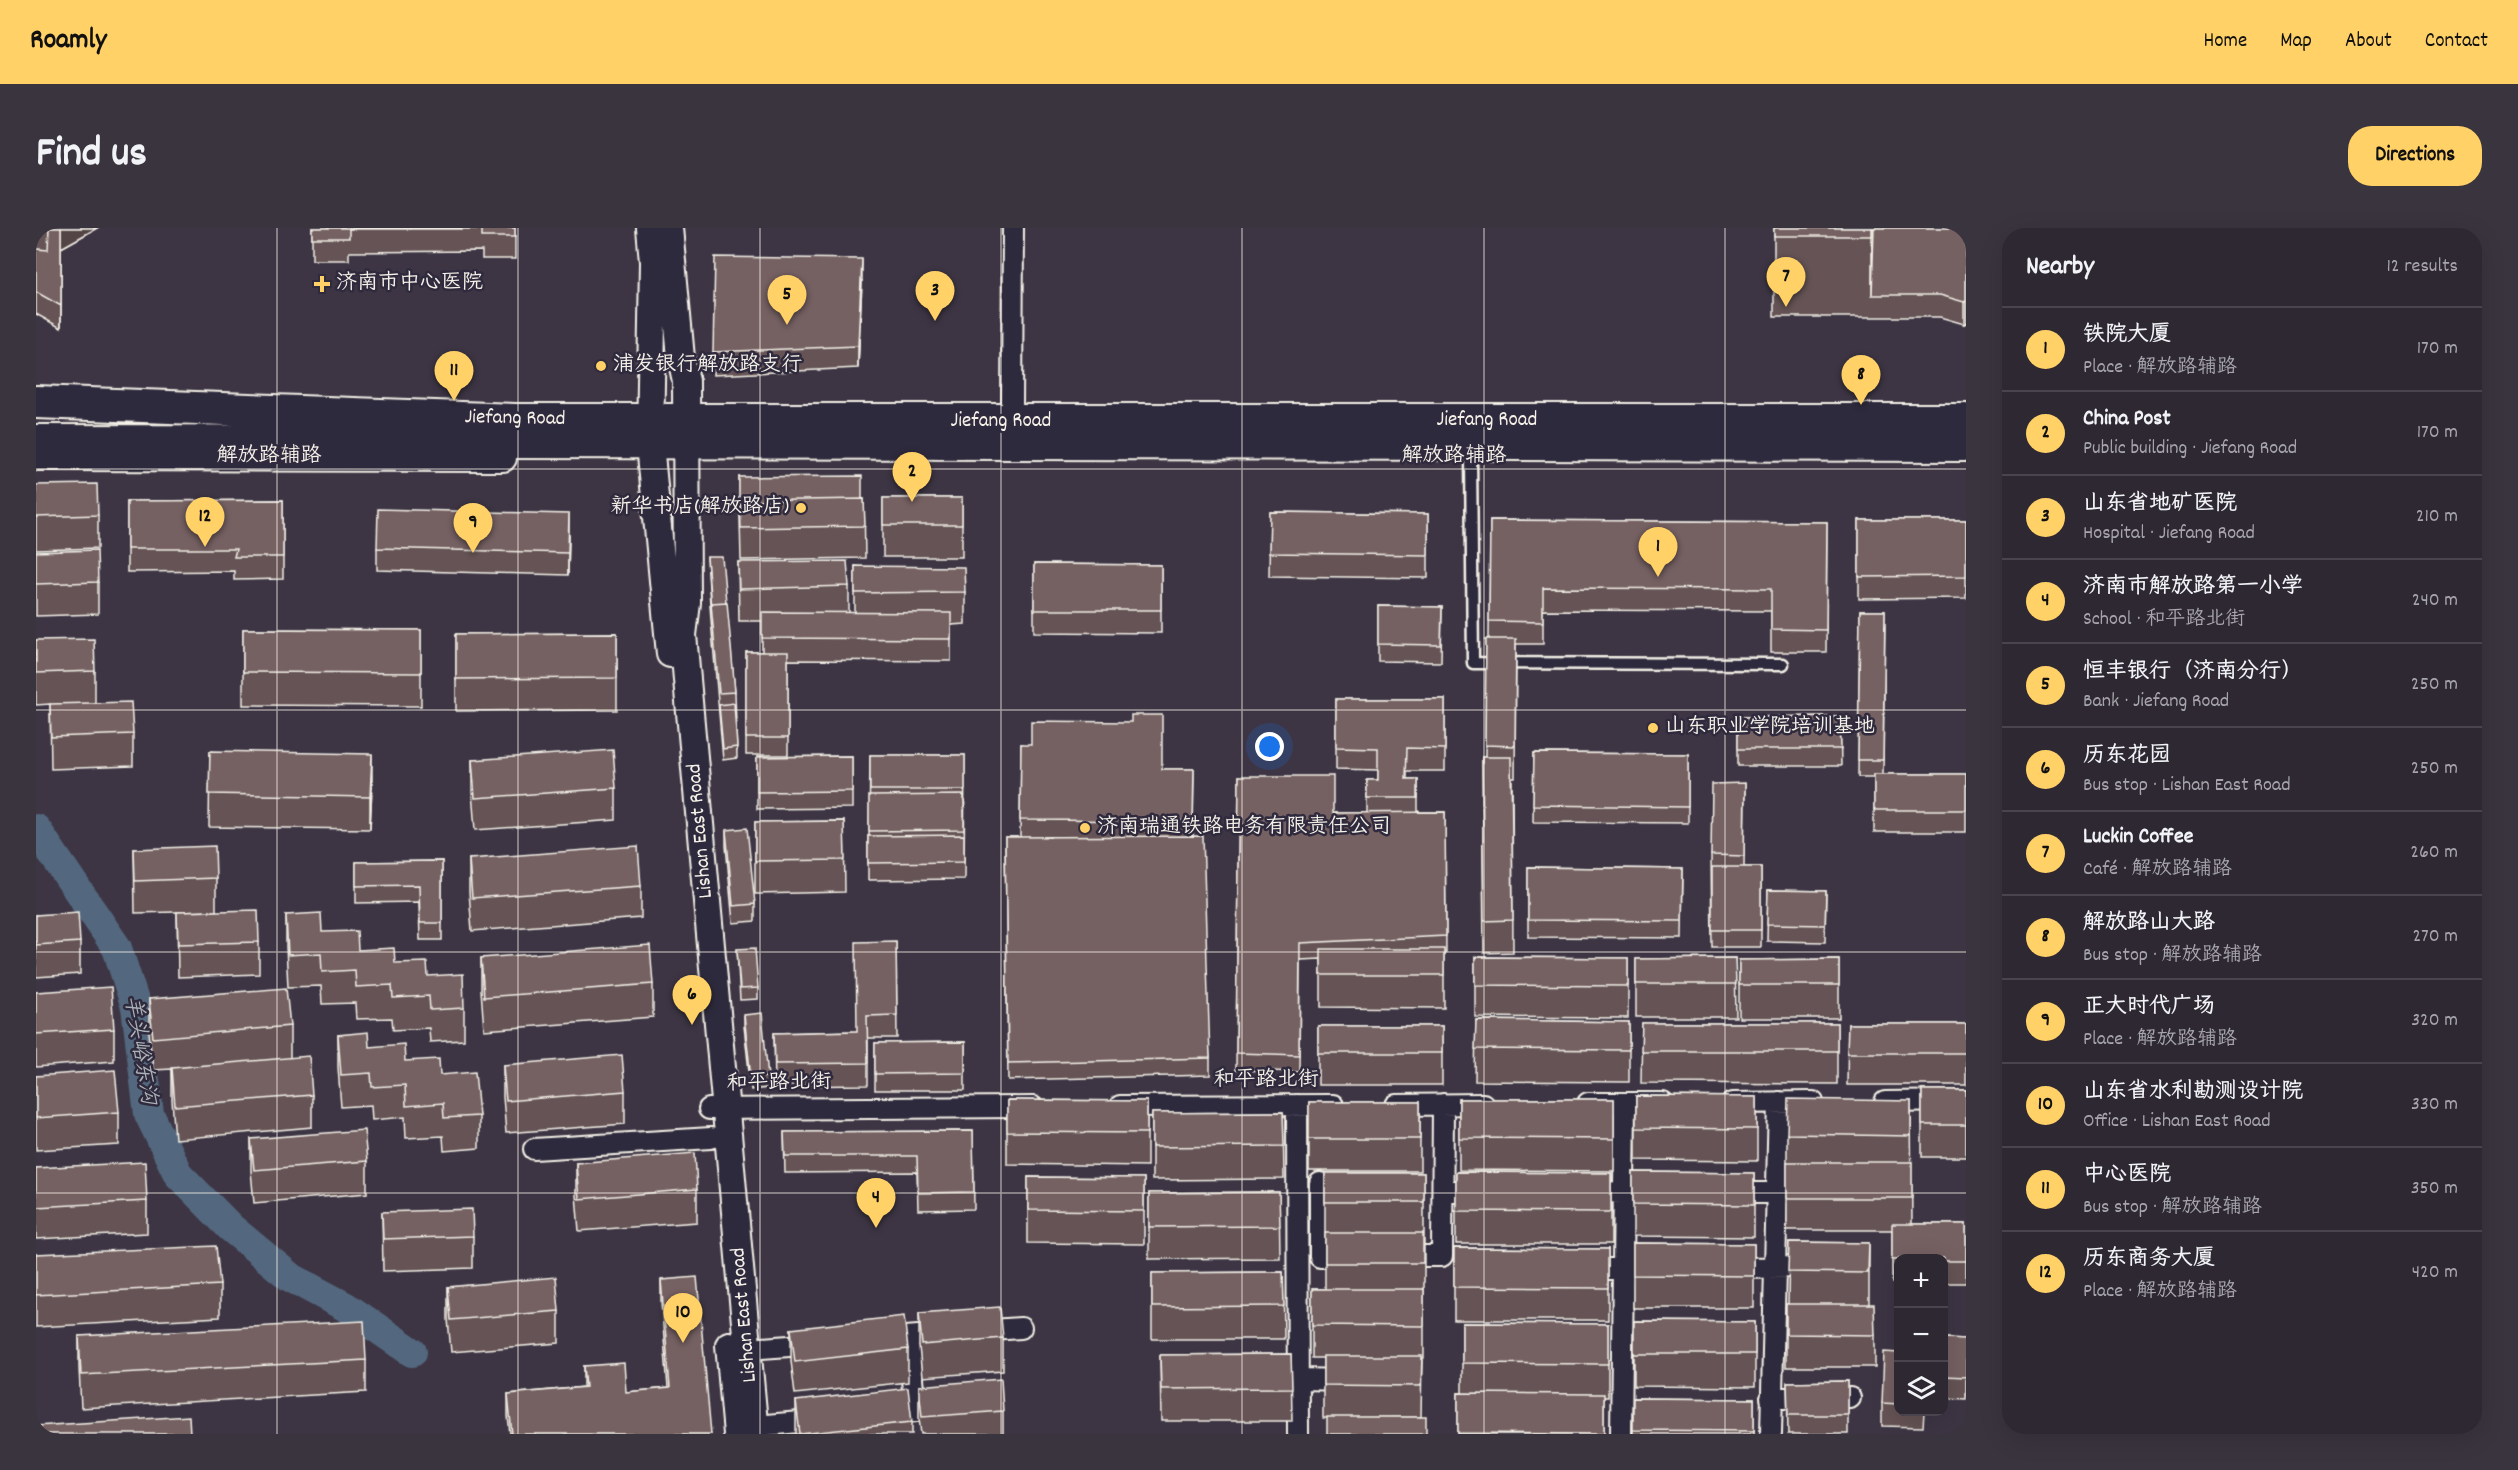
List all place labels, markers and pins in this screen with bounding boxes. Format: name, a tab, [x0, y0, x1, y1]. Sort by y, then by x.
pin: 7	[1766, 257, 1806, 307]
place label: 济南市中心医院	[336, 269, 483, 299]
pin: 3	[916, 272, 954, 321]
marker: 济南市中心医院	[313, 275, 331, 293]
pin: 5	[768, 276, 807, 325]
place label: 浦发银行解放路支行	[613, 351, 802, 381]
pin: 11	[434, 352, 474, 401]
pin: 8	[1842, 356, 1880, 405]
marker: 浦发银行解放路支行	[594, 359, 608, 373]
pin: 2	[892, 452, 932, 502]
place label: 新华书店(解放路店)	[611, 493, 789, 523]
pin: 12	[186, 498, 224, 547]
marker: 新华书店(解放路店)	[794, 501, 808, 515]
pin: 9	[454, 504, 492, 553]
pin: 1	[1638, 528, 1678, 577]
place label: 山东职业学院培训基地	[1665, 713, 1875, 743]
marker: 山东职业学院培训基地	[1646, 721, 1660, 735]
place label: 济南瑞通铁路电务有限责任公司	[1097, 813, 1391, 843]
marker: 济南瑞通铁路电务有限责任公司	[1078, 821, 1092, 835]
pin: 6	[672, 976, 712, 1025]
pin: 4	[856, 1178, 896, 1228]
pin: 10	[664, 1294, 702, 1343]

